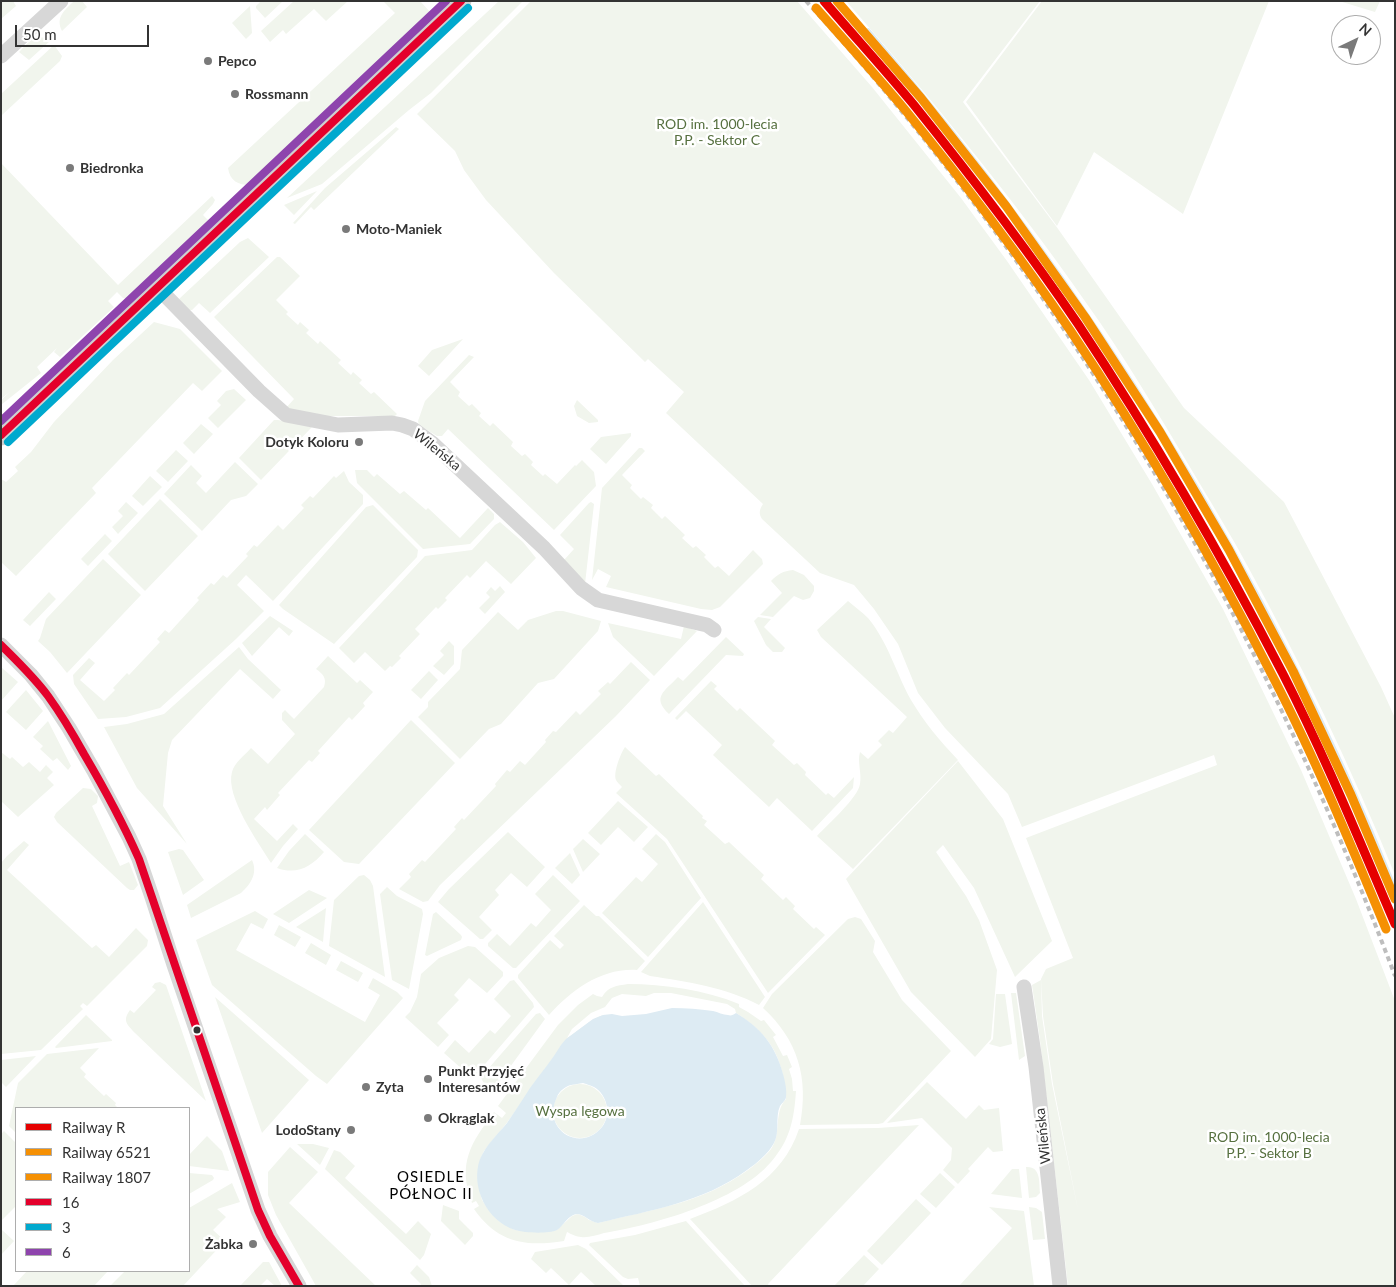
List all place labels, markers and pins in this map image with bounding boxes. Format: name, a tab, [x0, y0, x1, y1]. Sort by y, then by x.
place label: Pepco	[218, 53, 256, 69]
marker: Pepco	[202, 55, 214, 67]
place label: Rossmann	[245, 86, 309, 102]
marker: Rossmann	[229, 88, 241, 100]
place label: Biedronka	[80, 160, 144, 176]
marker: Biedronka	[64, 162, 76, 174]
place label: Moto-Maniek	[356, 221, 442, 237]
marker: Moto-Maniek	[340, 223, 352, 235]
place label: Dotyk Koloru	[265, 434, 349, 450]
marker: Dotyk Koloru	[353, 436, 365, 448]
unlabelled marker	[192, 1025, 202, 1035]
place label: Punkt Przyjęć Interesantów	[438, 1063, 524, 1096]
marker: Punkt Przyjęć Interesantów	[422, 1073, 434, 1085]
place label: Zyta	[376, 1079, 404, 1095]
marker: Zyta	[360, 1081, 372, 1093]
place label: Okrąglak	[438, 1110, 494, 1126]
marker: Okrąglak	[422, 1112, 434, 1124]
place label: LodoStany	[275, 1122, 341, 1138]
marker: LodoStany	[345, 1124, 357, 1136]
place label: Żabka	[205, 1236, 243, 1252]
marker: Żabka	[247, 1238, 259, 1250]

